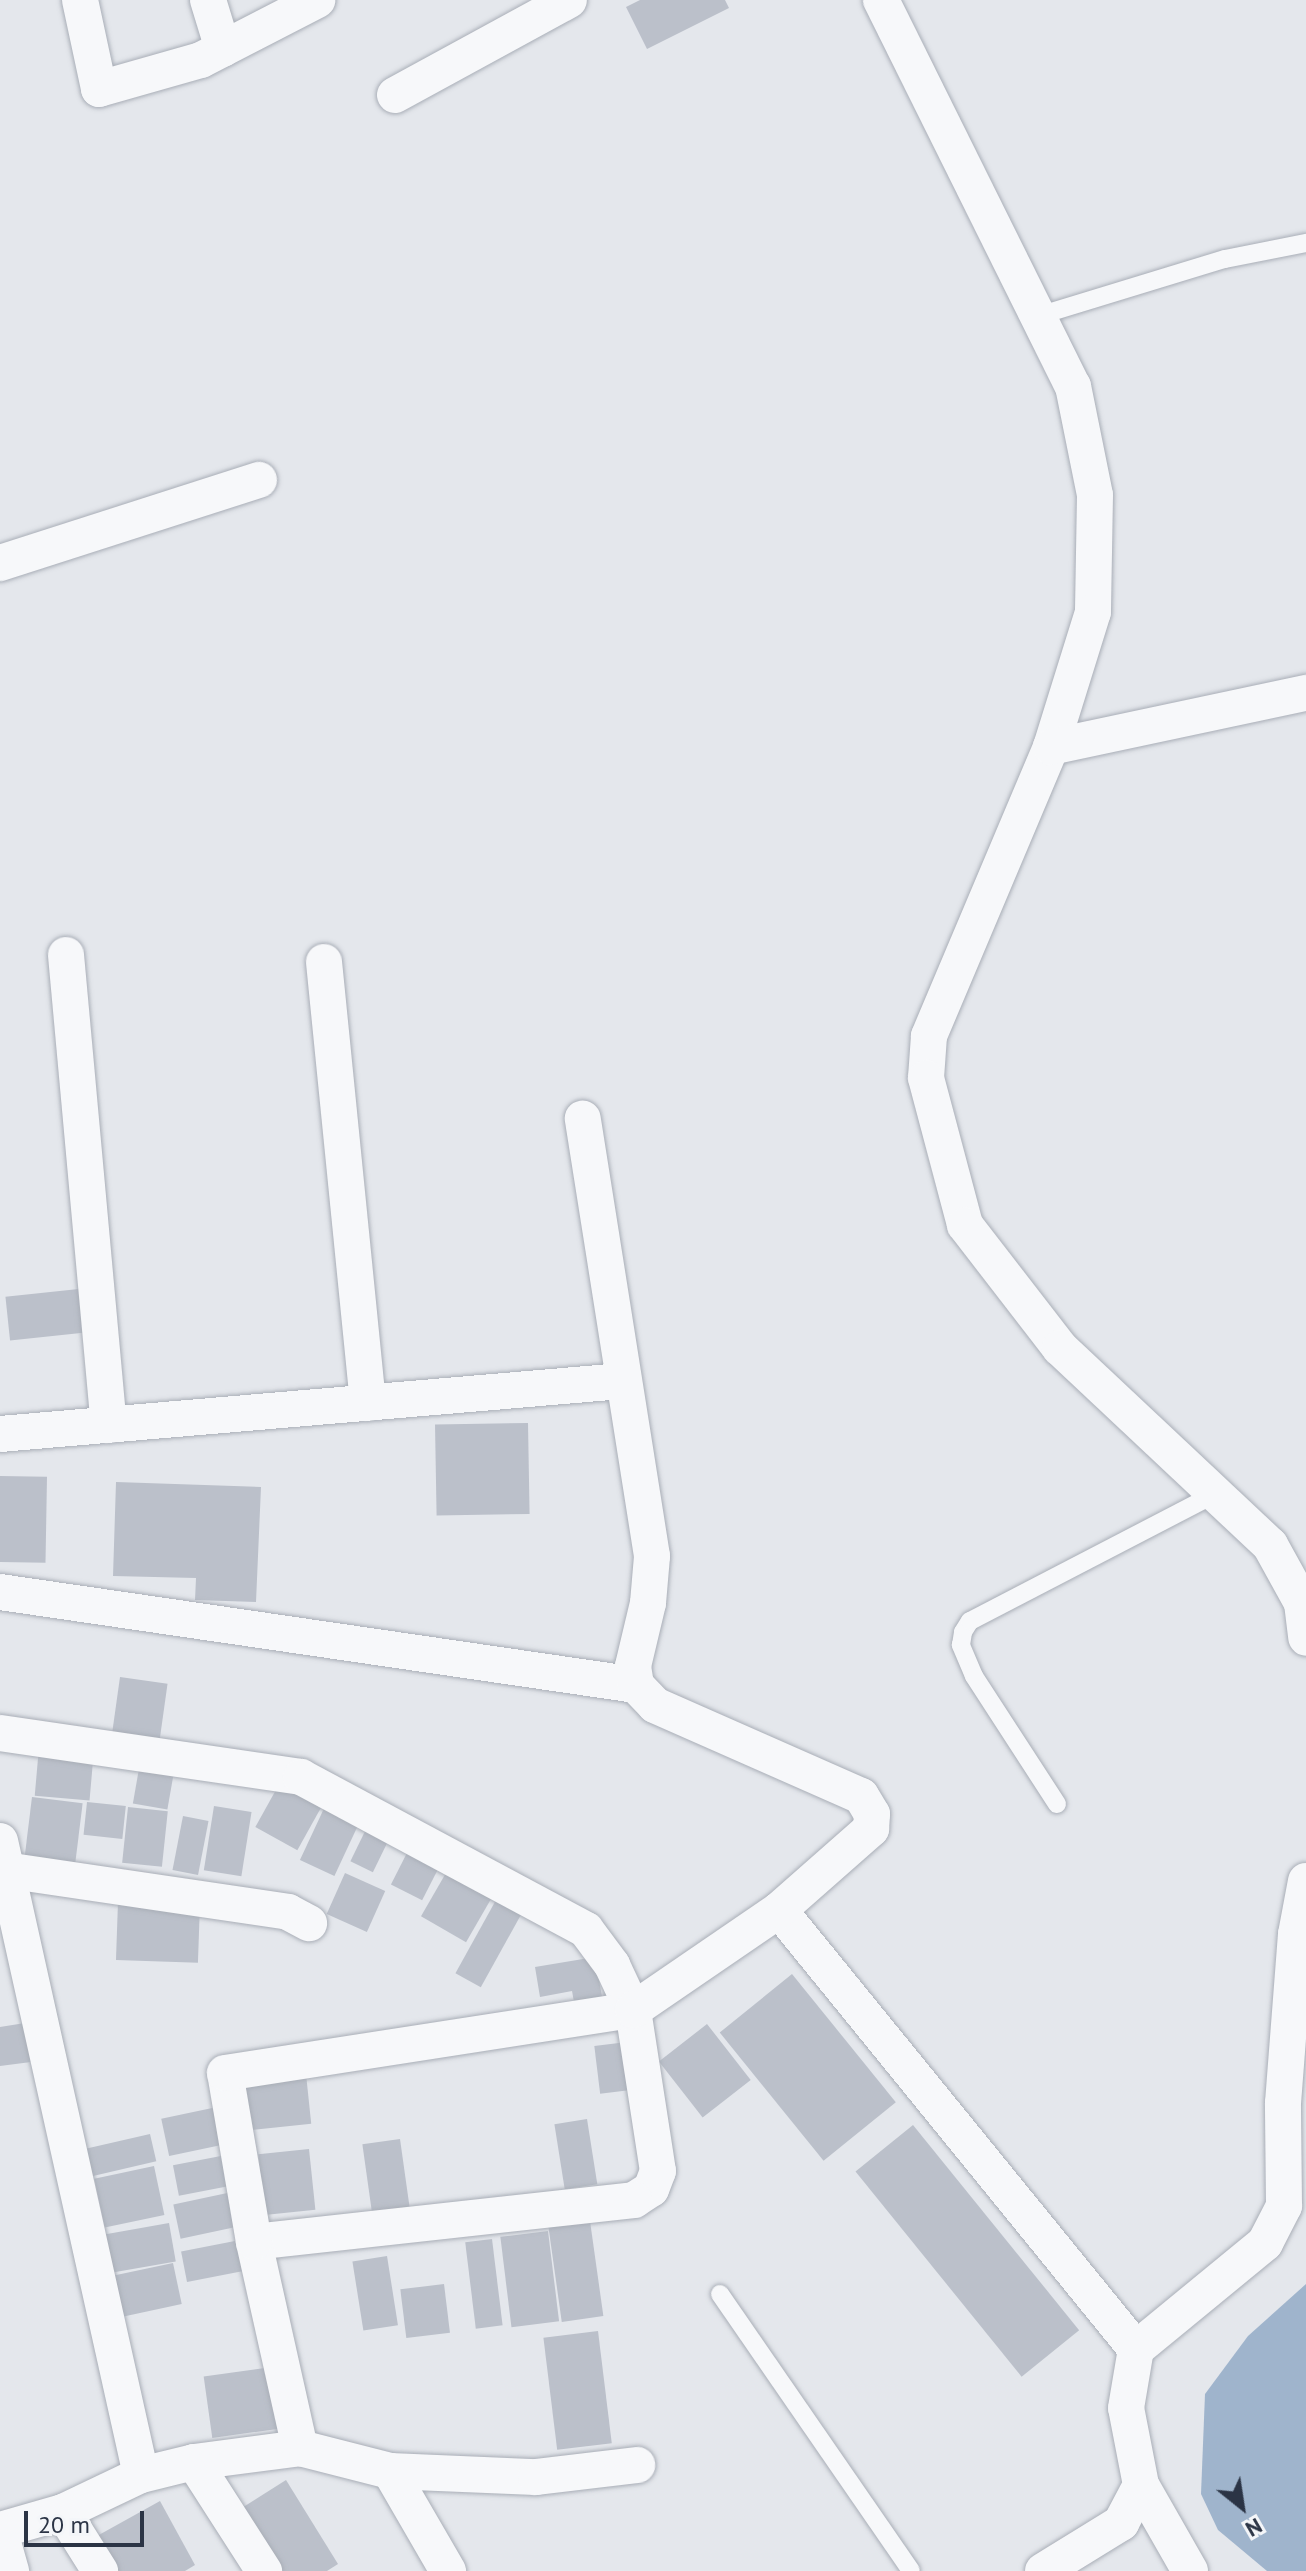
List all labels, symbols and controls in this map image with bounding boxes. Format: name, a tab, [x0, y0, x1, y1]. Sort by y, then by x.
north arrow	[1202, 2467, 1282, 2547]
scale bar	[28, 2495, 148, 2545]
text: 20 m	[38, 2509, 90, 2540]
text: N	[1241, 2512, 1267, 2544]

